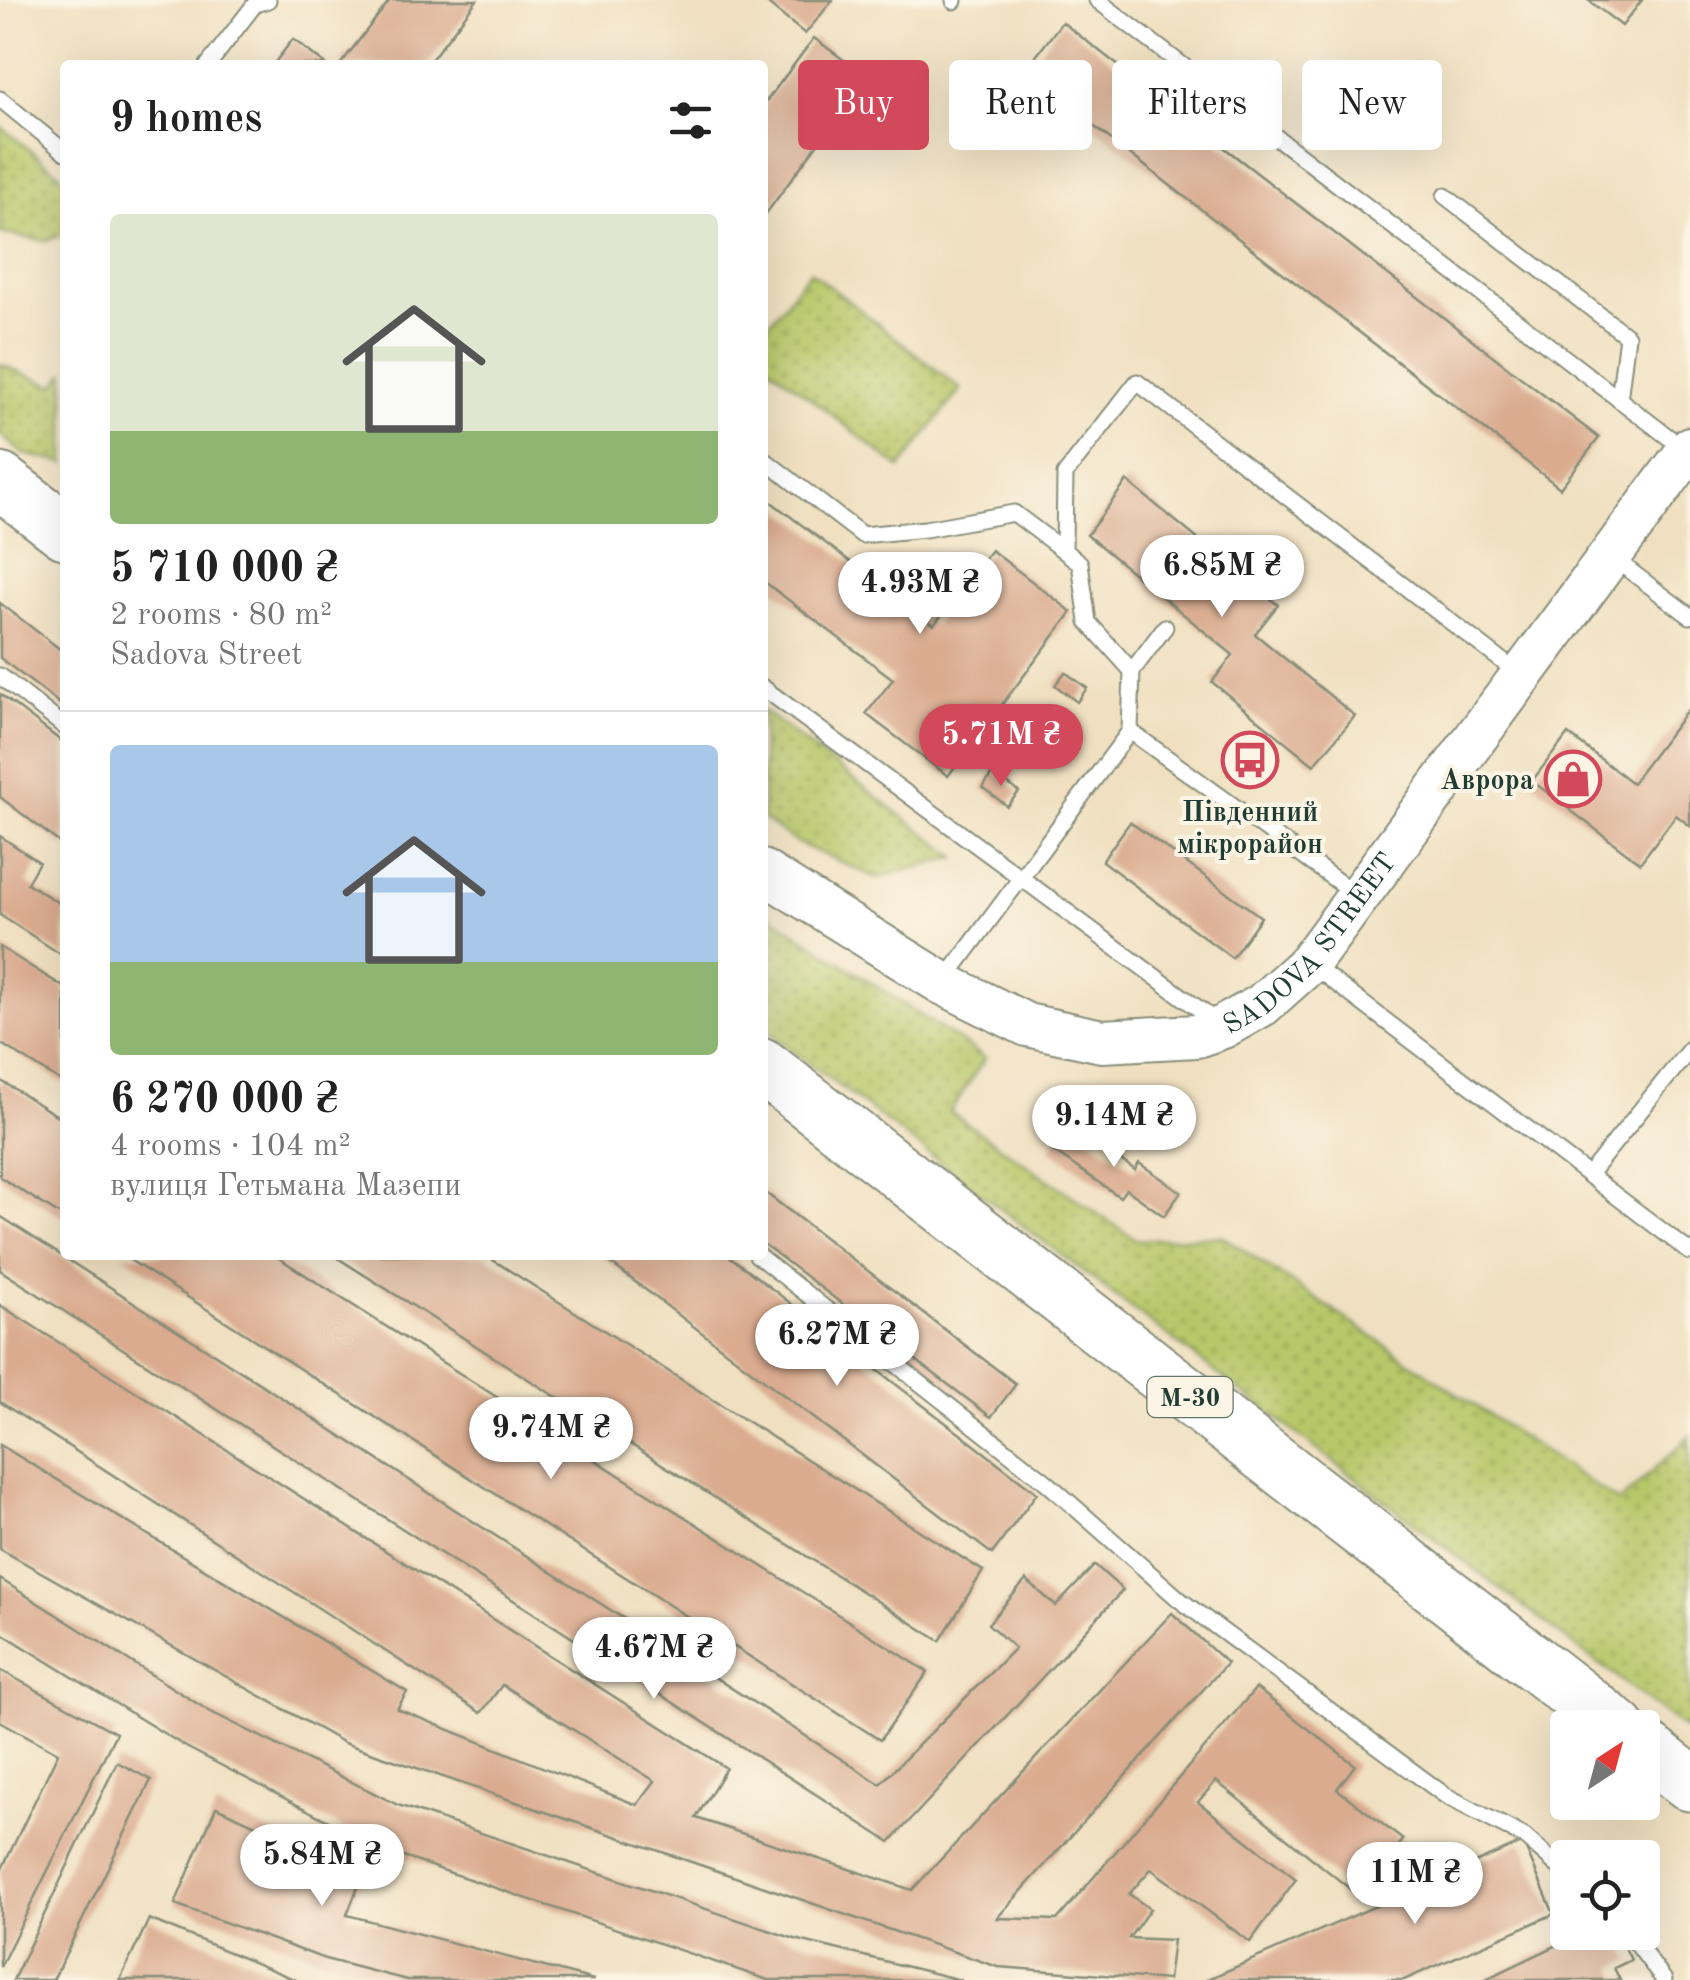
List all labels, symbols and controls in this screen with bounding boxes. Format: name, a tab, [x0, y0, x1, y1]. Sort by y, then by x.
chip: Buy	[798, 60, 929, 150]
chip: Rent	[949, 60, 1092, 150]
chip: Filters	[1112, 60, 1282, 150]
chip: New	[1302, 60, 1442, 150]
icon: filters	[663, 93, 718, 148]
text: 9 homes	[110, 99, 262, 141]
icon: home	[324, 279, 504, 459]
pin: 6.85M ₴	[1130, 535, 1314, 620]
text: 5 710 000 ₴	[110, 549, 339, 591]
text: 6.85M ₴	[1162, 551, 1282, 583]
pin: 4.93M ₴	[828, 552, 1012, 637]
text: 4.93M ₴	[860, 568, 980, 600]
text: 2 rooms · 80 m²	[110, 600, 332, 632]
text: Sadova Street	[110, 640, 302, 672]
pin: 5.71M ₴	[909, 704, 1093, 789]
text: 5.71M ₴	[941, 720, 1061, 752]
bus stop icon: Південний мікрорайон	[1220, 730, 1280, 790]
shop icon: Аврора	[1543, 749, 1603, 809]
place label: Аврора	[1440, 768, 1534, 796]
place label: Південний мікрорайон	[1177, 799, 1323, 860]
icon: home	[324, 810, 504, 990]
street label: SADOVA STREET	[1219, 849, 1402, 1041]
text: 6 270 000 ₴	[110, 1080, 339, 1122]
pin: 9.14M ₴	[1022, 1085, 1206, 1170]
text: 9.14M ₴	[1054, 1101, 1174, 1133]
text: 4 rooms · 104 m²	[110, 1131, 351, 1163]
text: вулиця Гетьмана Мазепи	[110, 1171, 461, 1203]
pin: 6.27M ₴	[745, 1304, 929, 1389]
text: 6.27M ₴	[777, 1320, 897, 1352]
road number: М-30	[1148, 1377, 1232, 1417]
pin: 9.74M ₴	[459, 1397, 643, 1482]
text: 9.74M ₴	[491, 1413, 611, 1445]
pin: 4.67M ₴	[562, 1617, 746, 1702]
text: 4.67M ₴	[594, 1633, 714, 1665]
north arrow	[1550, 1710, 1660, 1820]
map controls	[1550, 1710, 1660, 1950]
pin: 5.84M ₴	[230, 1824, 414, 1909]
text: 5.84M ₴	[262, 1840, 382, 1872]
button: locate	[1550, 1840, 1660, 1950]
pin: 11M ₴	[1345, 1842, 1485, 1927]
text: 11M ₴	[1369, 1858, 1461, 1890]

